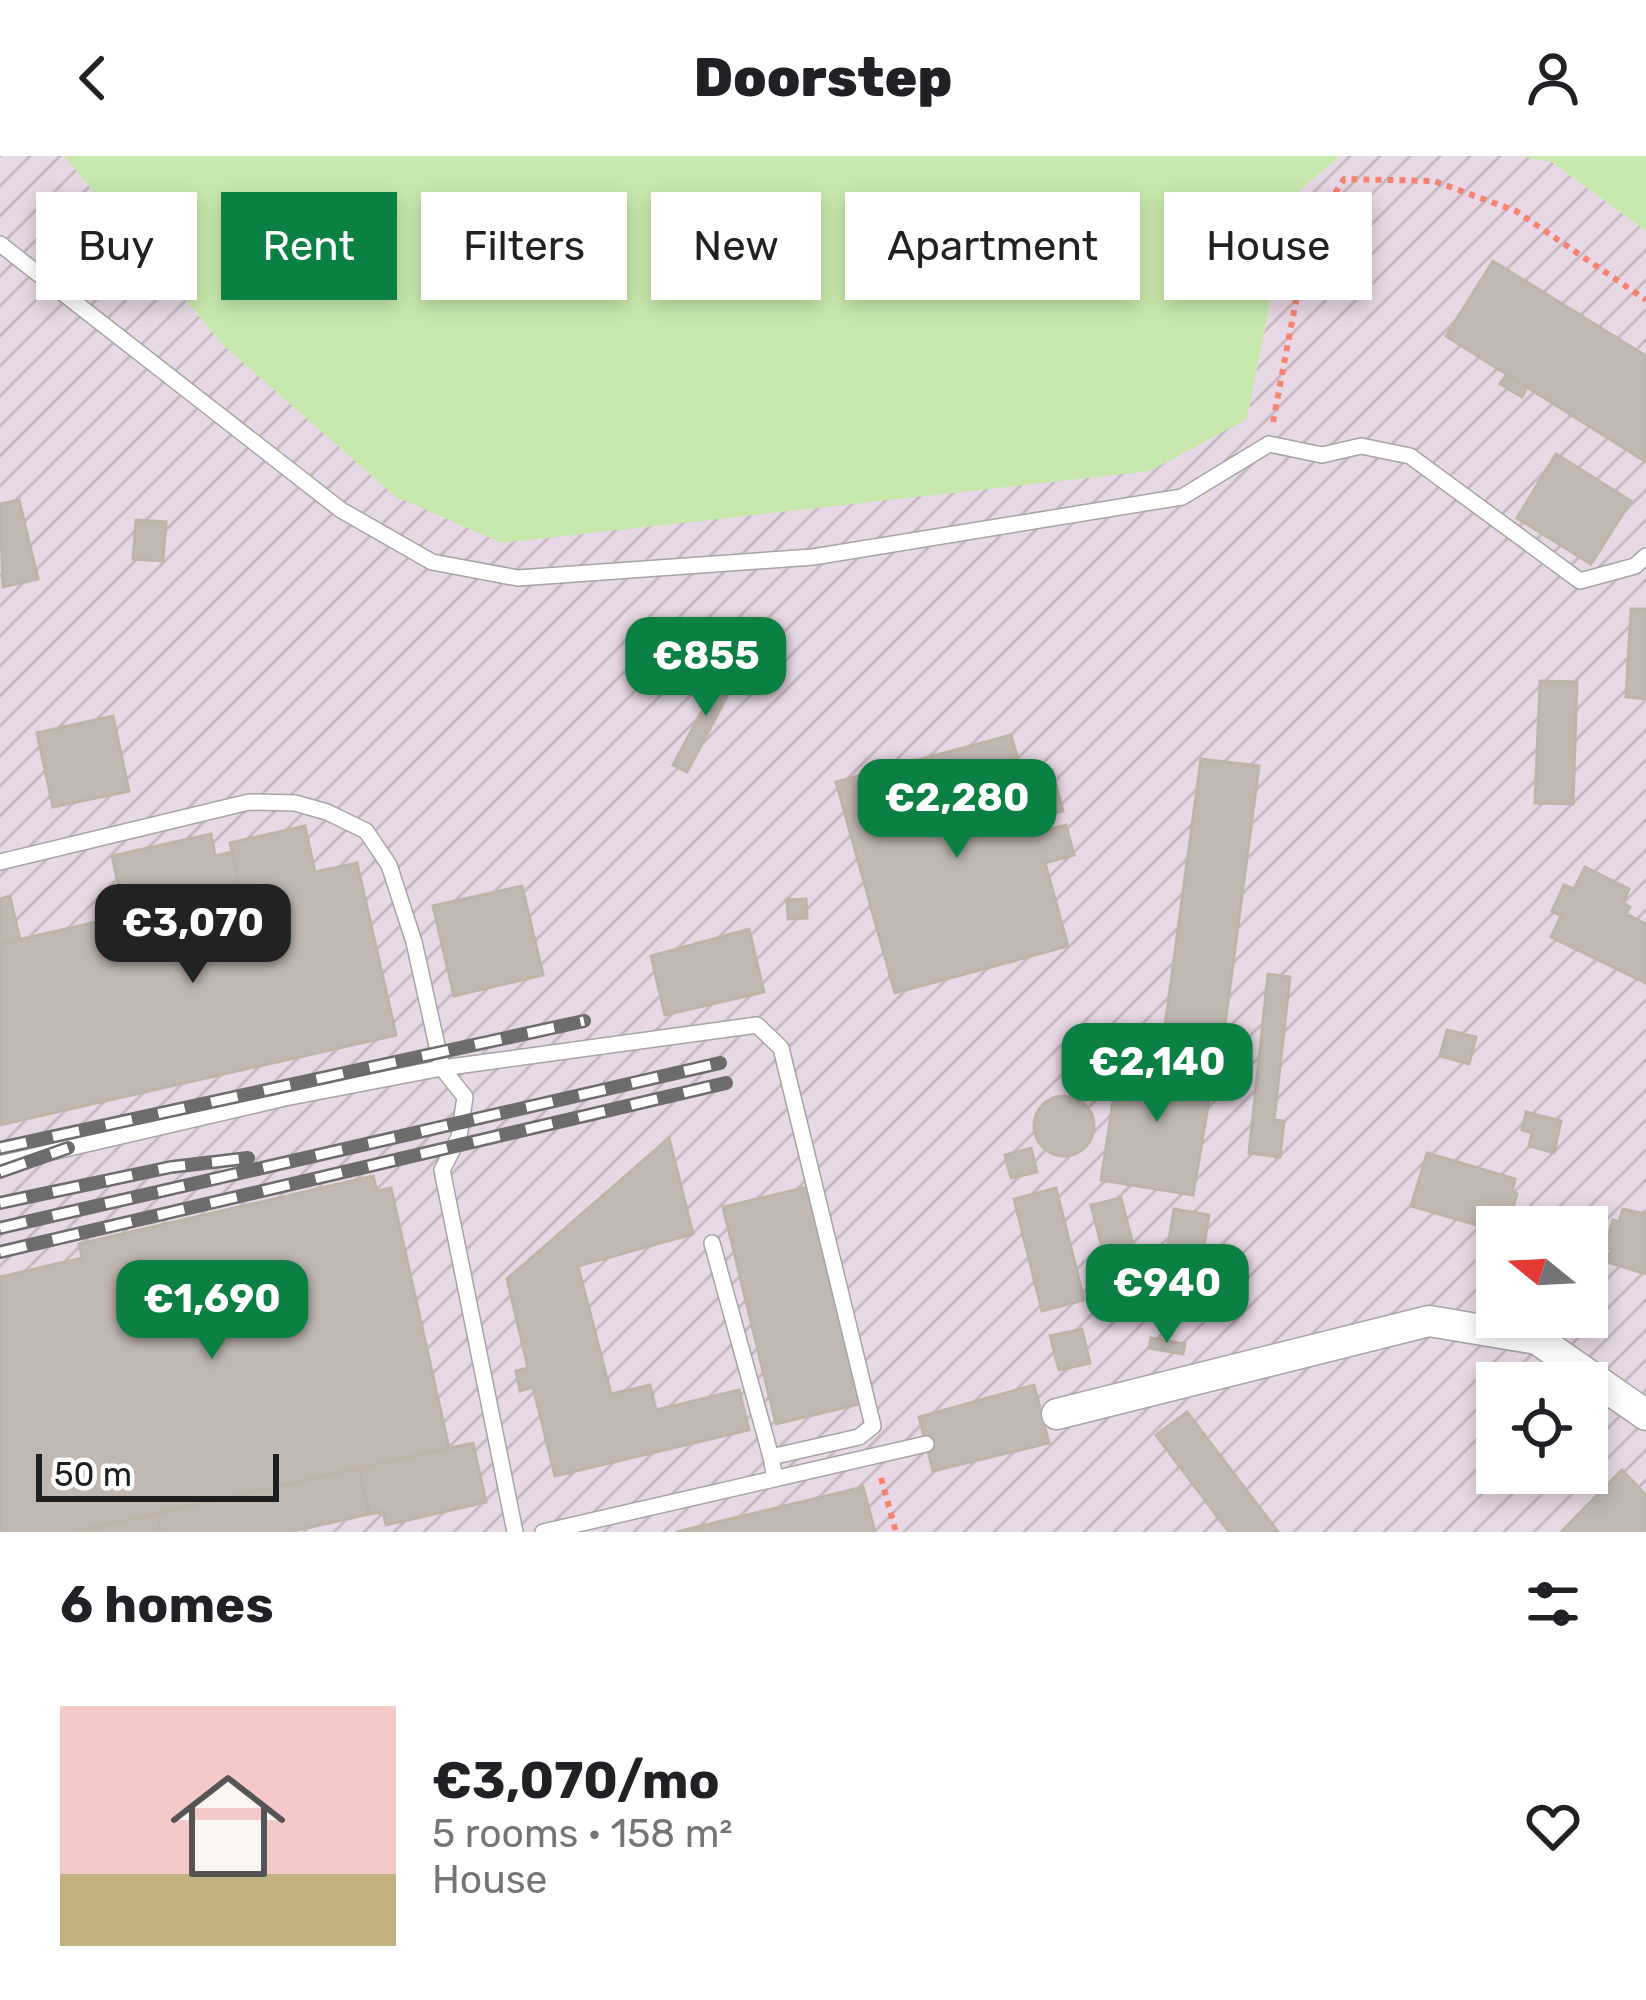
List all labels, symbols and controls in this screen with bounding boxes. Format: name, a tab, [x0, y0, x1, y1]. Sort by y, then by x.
icon: back	[60, 45, 126, 111]
icon: person	[1520, 45, 1586, 111]
text: Doorstep	[694, 46, 952, 110]
chip: Buy	[36, 192, 197, 300]
chip: Rent	[221, 192, 397, 300]
chip: Filters	[421, 192, 627, 300]
chip: New	[651, 192, 821, 300]
chip: Apartment	[845, 192, 1140, 300]
chip: House	[1164, 192, 1372, 300]
pin: €855	[635, 617, 777, 719]
text: €855	[652, 633, 760, 679]
pin: €2,280	[859, 759, 1055, 861]
text: €2,280	[884, 775, 1030, 821]
pin: €3,070	[95, 884, 291, 986]
text: €3,070	[122, 900, 264, 946]
pin: €2,140	[1059, 1023, 1255, 1125]
text: €2,140	[1089, 1039, 1225, 1085]
north arrow	[1476, 1206, 1608, 1338]
map controls	[1476, 1206, 1608, 1494]
pin: €940	[1096, 1244, 1238, 1346]
pin: €1,690	[114, 1260, 310, 1362]
text: €940	[1113, 1260, 1221, 1306]
text: €1,690	[143, 1276, 281, 1322]
button: locate	[1476, 1362, 1608, 1494]
scale bar	[36, 1448, 279, 1501]
text: 50 m	[54, 1455, 132, 1494]
icon: filters	[1520, 1571, 1586, 1637]
text: 6 homes	[60, 1574, 274, 1635]
text: €3,070/mo	[432, 1750, 720, 1811]
icon: home	[156, 1754, 300, 1898]
icon: heart	[1520, 1793, 1586, 1859]
text: 5 rooms · 158 m²	[432, 1811, 733, 1857]
text: House	[432, 1857, 547, 1903]

